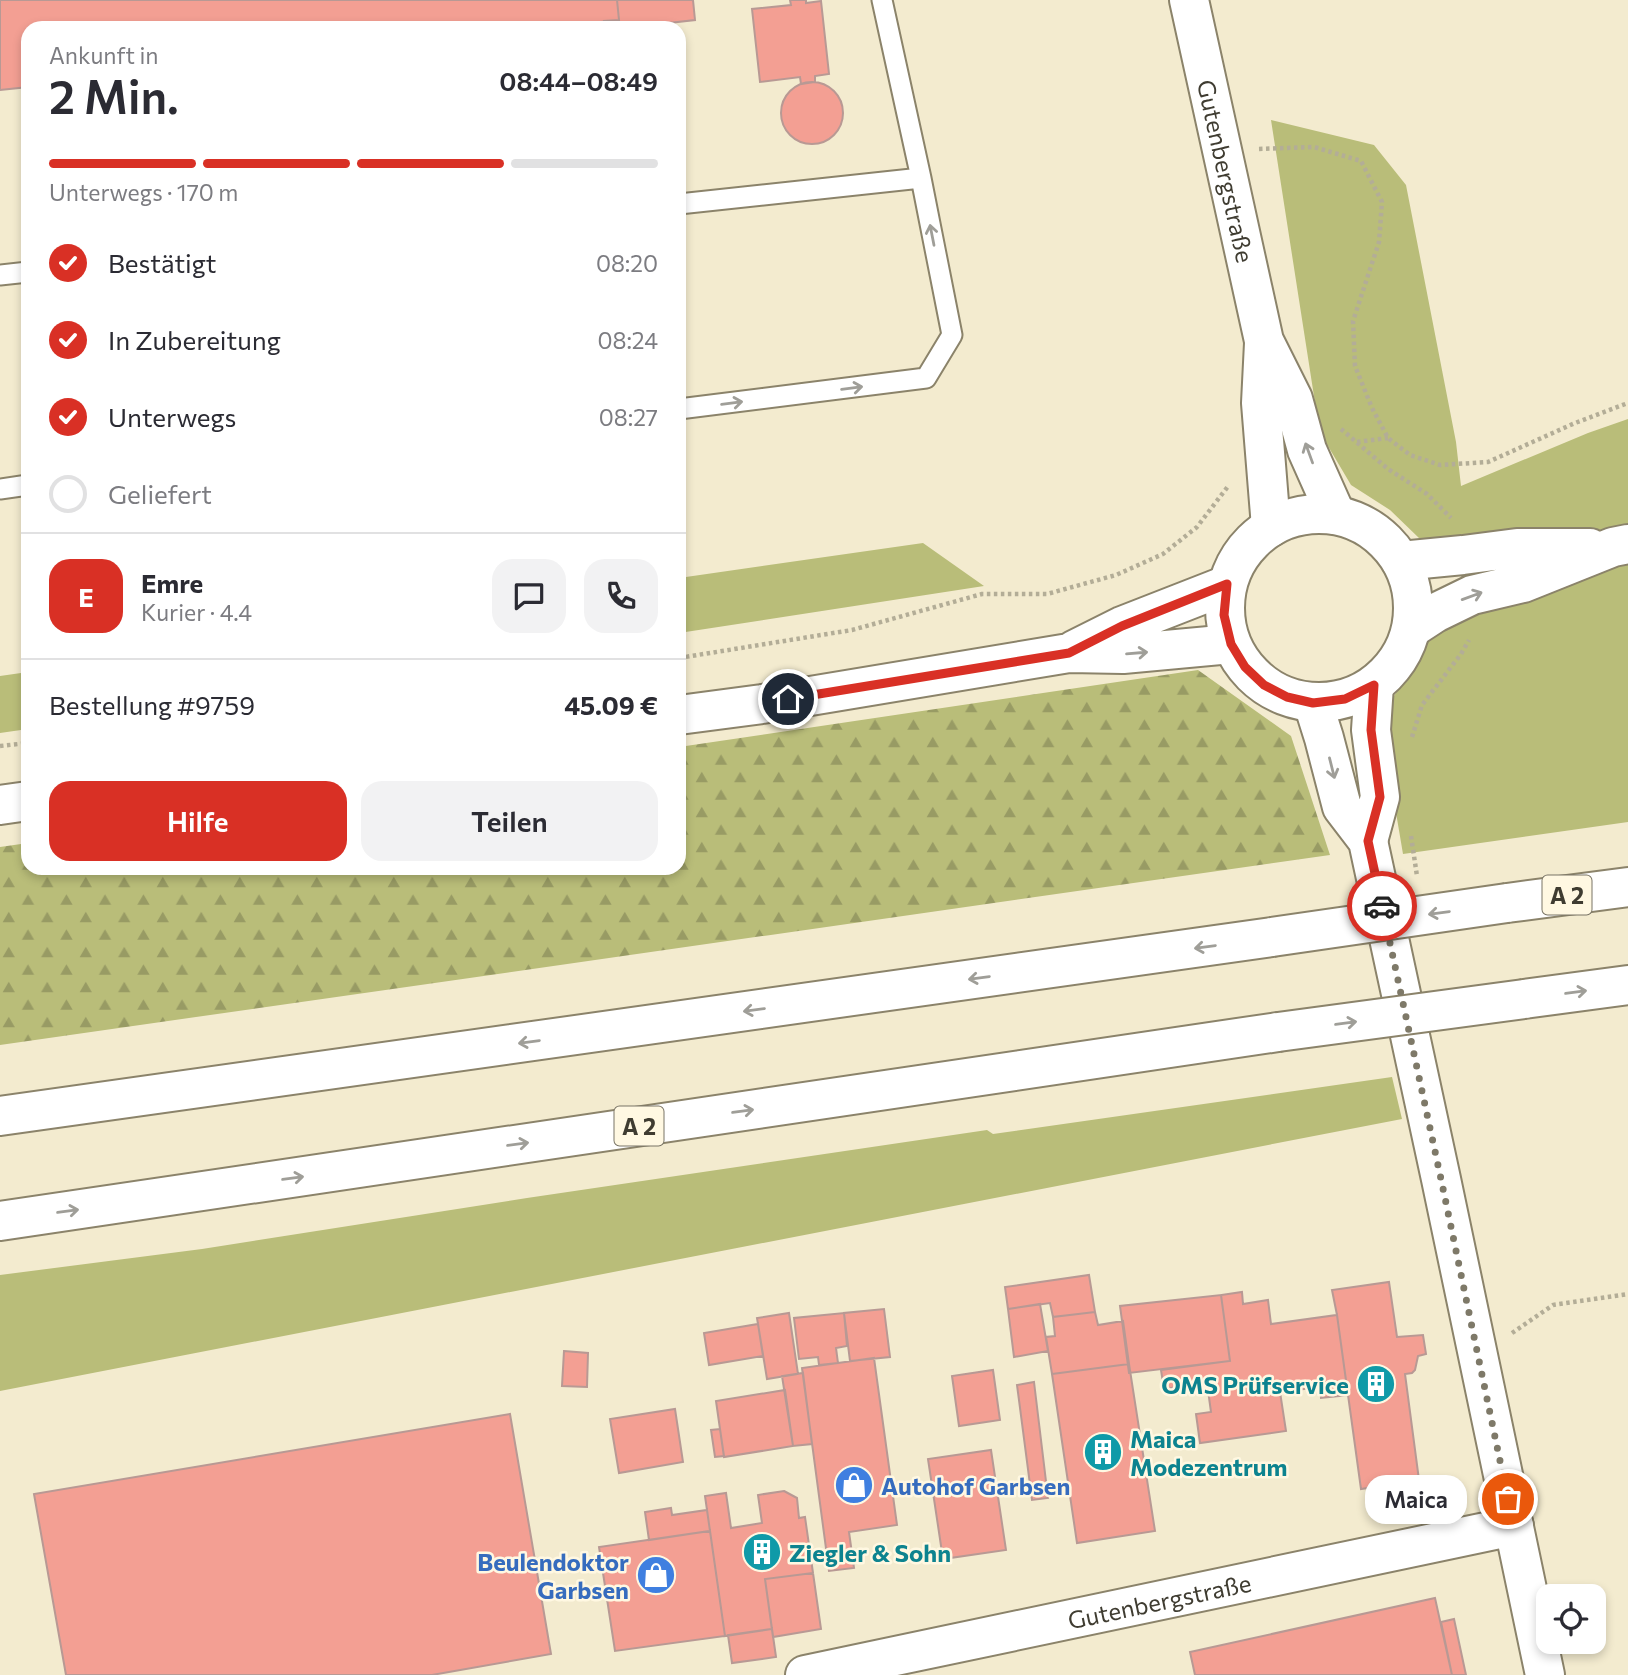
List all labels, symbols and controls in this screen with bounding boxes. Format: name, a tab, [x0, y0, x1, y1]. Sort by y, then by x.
text: Ankunft in	[49, 41, 159, 69]
text: 08:44–08:49	[499, 65, 658, 96]
text: 2 Min.	[49, 67, 179, 123]
street label: Gutenbergstraße	[1192, 77, 1261, 265]
text: Unterwegs · 170 m	[49, 178, 238, 206]
one-way arrow	[925, 224, 939, 247]
icon: check	[49, 244, 87, 282]
text: Bestätigt	[108, 247, 217, 278]
text: 08:20	[596, 249, 658, 277]
icon: check	[49, 321, 87, 359]
text: In Zubereitung	[108, 324, 281, 355]
text: 08:24	[597, 326, 658, 354]
one-way arrow	[840, 381, 863, 394]
one-way arrow	[720, 396, 742, 409]
icon: check	[49, 398, 87, 436]
text: Unterwegs	[108, 401, 236, 432]
text: 08:27	[599, 403, 658, 431]
one-way arrow	[1301, 442, 1314, 464]
text: Geliefert	[108, 478, 212, 509]
button: chat	[492, 559, 566, 633]
button: phone	[584, 559, 658, 633]
text: Emre	[141, 567, 203, 598]
text: E	[78, 581, 94, 612]
one-way arrow	[1460, 589, 1482, 602]
text: Kurier · 4.4	[141, 598, 252, 626]
one-way arrow	[1125, 646, 1148, 659]
pin	[758, 669, 818, 729]
icon: home	[769, 680, 807, 718]
text: Bestellung #9759	[49, 689, 255, 720]
text: 45.09 €	[564, 689, 658, 720]
one-way arrow	[1326, 757, 1339, 779]
button: Hilfe	[49, 781, 347, 861]
button: Teilen	[361, 781, 658, 861]
courier	[1347, 871, 1417, 941]
road number: A 2	[1542, 876, 1592, 914]
icon: car	[1363, 887, 1401, 925]
one-way arrow	[1428, 907, 1451, 920]
one-way arrow	[1194, 940, 1216, 953]
one-way arrow	[968, 972, 991, 985]
one-way arrow	[1564, 985, 1587, 998]
one-way arrow	[743, 1004, 766, 1017]
one-way arrow	[1334, 1016, 1357, 1029]
one-way arrow	[518, 1036, 541, 1049]
one-way arrow	[731, 1104, 754, 1117]
road number: A 2	[614, 1106, 664, 1146]
one-way arrow	[506, 1137, 528, 1150]
one-way arrow	[281, 1171, 303, 1184]
one-way arrow	[56, 1204, 78, 1217]
building icon: OMS Prüfservice	[1355, 1363, 1397, 1405]
place label: OMS Prüfservice	[1161, 1370, 1349, 1399]
place label: Maica Modezentrum	[1130, 1424, 1287, 1481]
building icon: Maica Modezentrum	[1082, 1431, 1124, 1473]
shop icon: Autohof Garbsen	[833, 1464, 875, 1506]
pin	[1478, 1469, 1538, 1529]
place label: Autohof Garbsen	[881, 1471, 1070, 1500]
callout: Maica	[1364, 1474, 1466, 1524]
icon: bag	[1489, 1480, 1527, 1518]
text: Maica	[1384, 1485, 1448, 1513]
building icon: Ziegler & Sohn	[741, 1531, 783, 1573]
place label: Ziegler & Sohn	[789, 1538, 951, 1567]
place label: Beulendoktor Garbsen	[477, 1547, 629, 1604]
shop icon: Beulendoktor Garbsen	[635, 1554, 677, 1596]
street label: Gutenbergstraße	[1065, 1567, 1253, 1634]
map controls	[1536, 1584, 1606, 1654]
button: locate	[1536, 1584, 1606, 1654]

